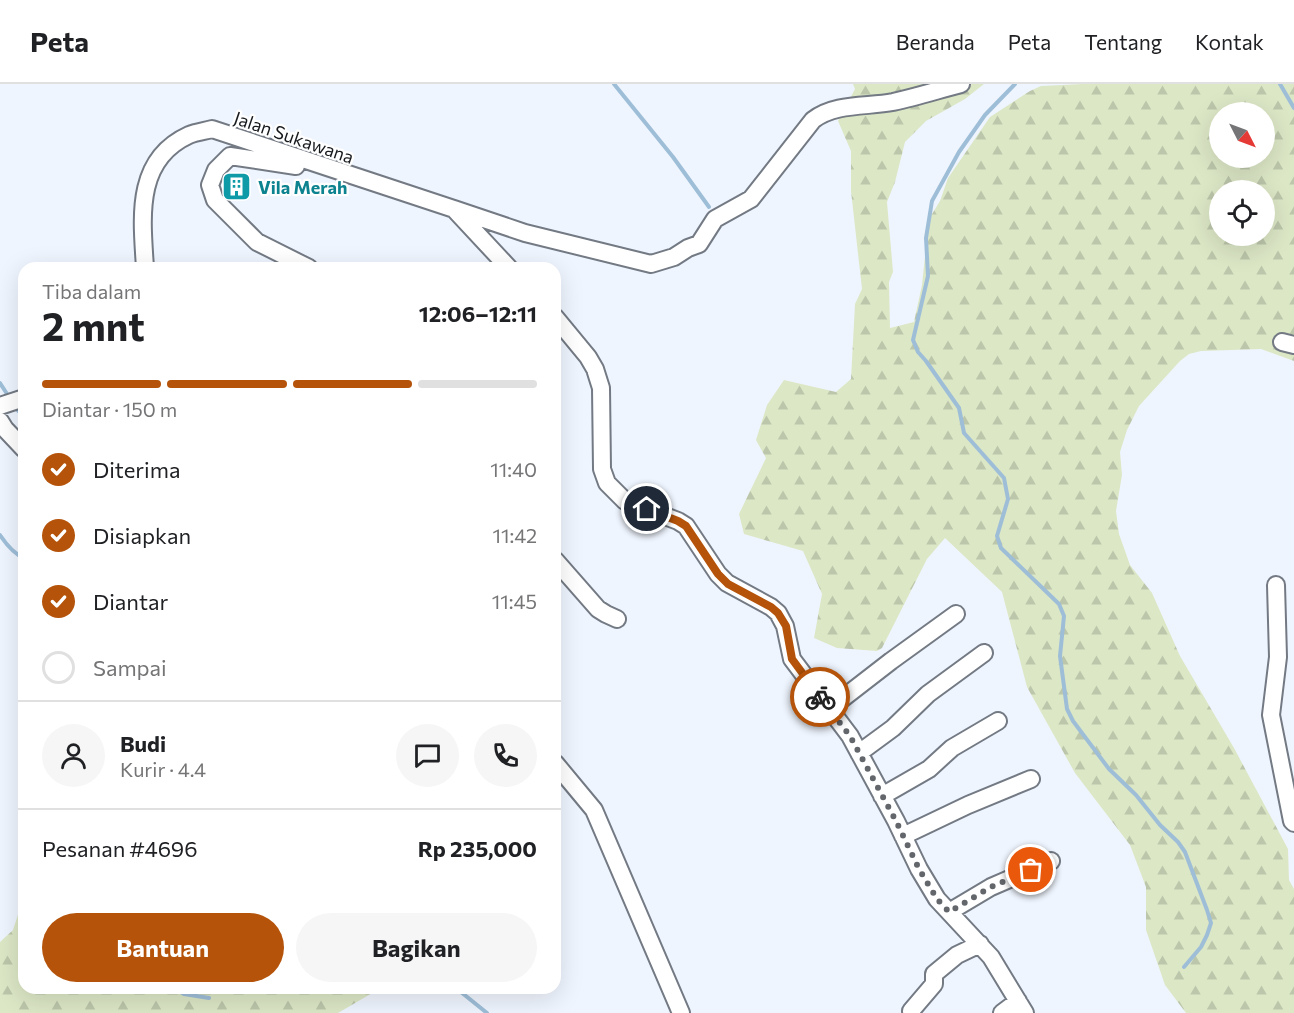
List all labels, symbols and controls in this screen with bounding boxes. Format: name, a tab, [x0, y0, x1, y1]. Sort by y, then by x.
text: Peta	[30, 24, 89, 58]
text: Beranda	[896, 29, 975, 54]
text: Peta	[1008, 29, 1051, 54]
text: Tentang	[1084, 29, 1162, 54]
text: Kontak	[1195, 29, 1264, 54]
north arrow	[1209, 102, 1275, 168]
map controls	[1209, 102, 1275, 246]
street label: Jalan Sukawana	[231, 106, 357, 168]
building icon: Vila Merah	[221, 171, 253, 203]
place label: Vila Merah	[258, 176, 347, 198]
button: locate	[1209, 180, 1275, 246]
text: Tiba dalam	[42, 279, 141, 303]
text: 12:06–12:11	[419, 300, 537, 327]
text: 2 mnt	[42, 301, 145, 349]
text: Diantar · 150 m	[42, 397, 177, 421]
icon: check	[42, 453, 75, 486]
text: Diterima	[93, 456, 180, 483]
text: 11:40	[490, 457, 537, 481]
pin	[621, 483, 672, 534]
icon: home	[630, 492, 663, 525]
icon: check	[42, 519, 75, 552]
text: Disiapkan	[93, 522, 191, 549]
text: 11:42	[492, 523, 537, 547]
icon: check	[42, 585, 75, 618]
text: Diantar	[93, 588, 168, 615]
text: 11:45	[492, 589, 537, 613]
text: Sampai	[93, 654, 167, 681]
courier	[790, 667, 850, 727]
icon: bike	[804, 681, 837, 714]
button: person	[42, 724, 105, 787]
button: chat	[396, 724, 459, 787]
button: phone	[474, 724, 537, 787]
text: Budi	[120, 730, 166, 757]
text: Kurir · 4.4	[120, 757, 206, 781]
text: Pesanan #4696	[42, 835, 197, 862]
text: Rp 235,000	[418, 835, 537, 862]
pin	[1005, 844, 1056, 895]
icon: bag	[1014, 853, 1047, 886]
button: Bantuan	[42, 913, 284, 982]
button: Bagikan	[296, 913, 537, 982]

